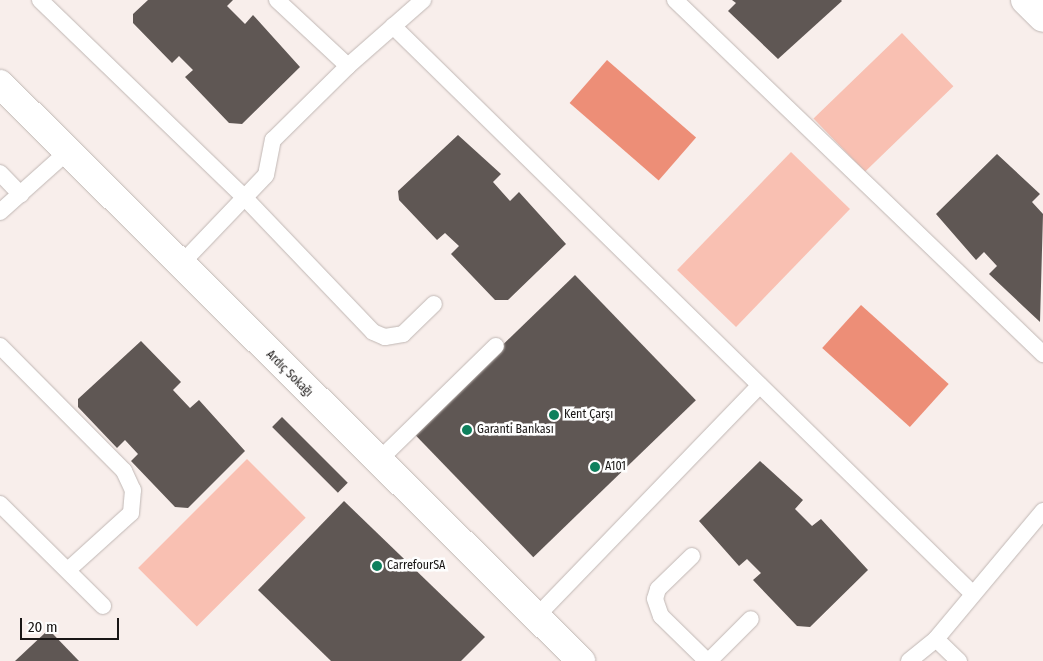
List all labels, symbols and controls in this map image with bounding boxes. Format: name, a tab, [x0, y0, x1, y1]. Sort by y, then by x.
street label: Ardıç Sokağı	[263, 348, 315, 400]
place label: Kent Çarşı	[564, 408, 613, 422]
marker: Kent Çarşı	[548, 409, 560, 421]
place label: Garanti Bankası	[477, 423, 554, 437]
marker: Garanti Bankası	[461, 424, 473, 436]
place label: A101	[605, 460, 626, 474]
marker: A101	[589, 461, 601, 473]
place label: CarrefourSA	[387, 559, 445, 573]
marker: CarrefourSA	[371, 560, 383, 572]
scale bar	[22, 608, 121, 640]
text: 20 m	[28, 618, 58, 636]

